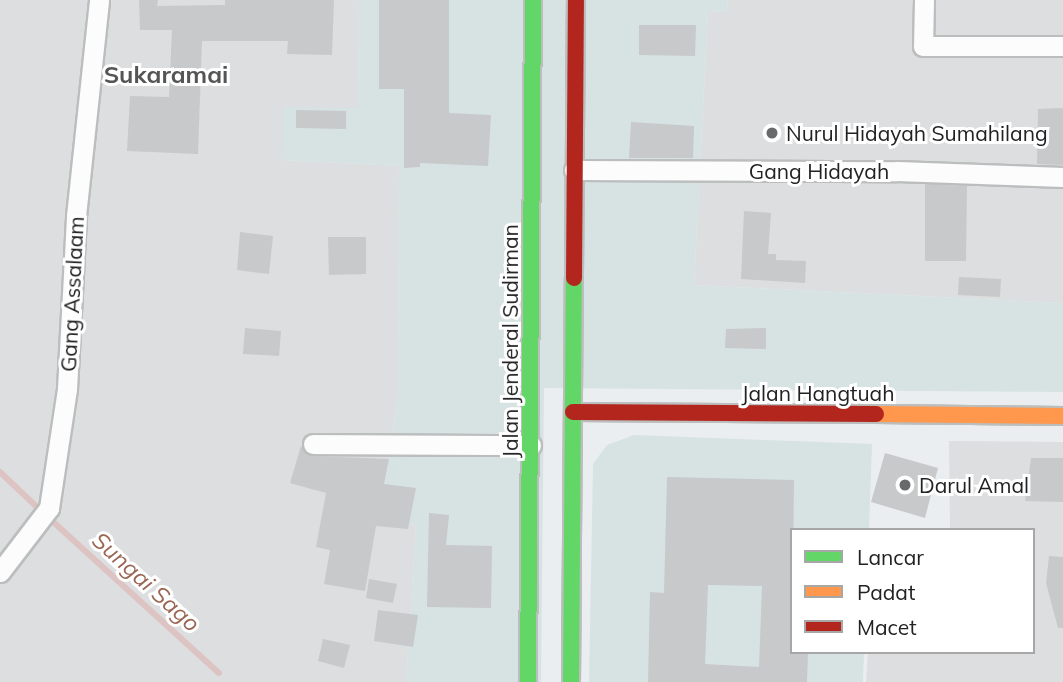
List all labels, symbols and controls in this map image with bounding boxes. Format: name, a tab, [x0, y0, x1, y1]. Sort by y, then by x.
district label: Sukaramai	[104, 61, 228, 89]
place label: Nurul Hidayah Sumahilang	[786, 120, 1048, 146]
marker: Nurul Hidayah Sumahilang	[764, 125, 780, 141]
street label: Gang Hidayah	[749, 158, 889, 184]
street label: Gang Assalaam	[55, 216, 89, 372]
street label: Jalan Jenderal Sudirman	[497, 224, 523, 458]
street label: Jalan Hangtuah	[742, 380, 894, 406]
place label: Darul Amal	[919, 472, 1029, 498]
marker: Darul Amal	[897, 477, 913, 493]
water label: Sungai Sago	[86, 526, 206, 638]
legend	[790, 528, 1035, 654]
text: Lancar	[857, 544, 924, 570]
text: Padat	[857, 579, 915, 605]
text: Macet	[857, 614, 917, 640]

